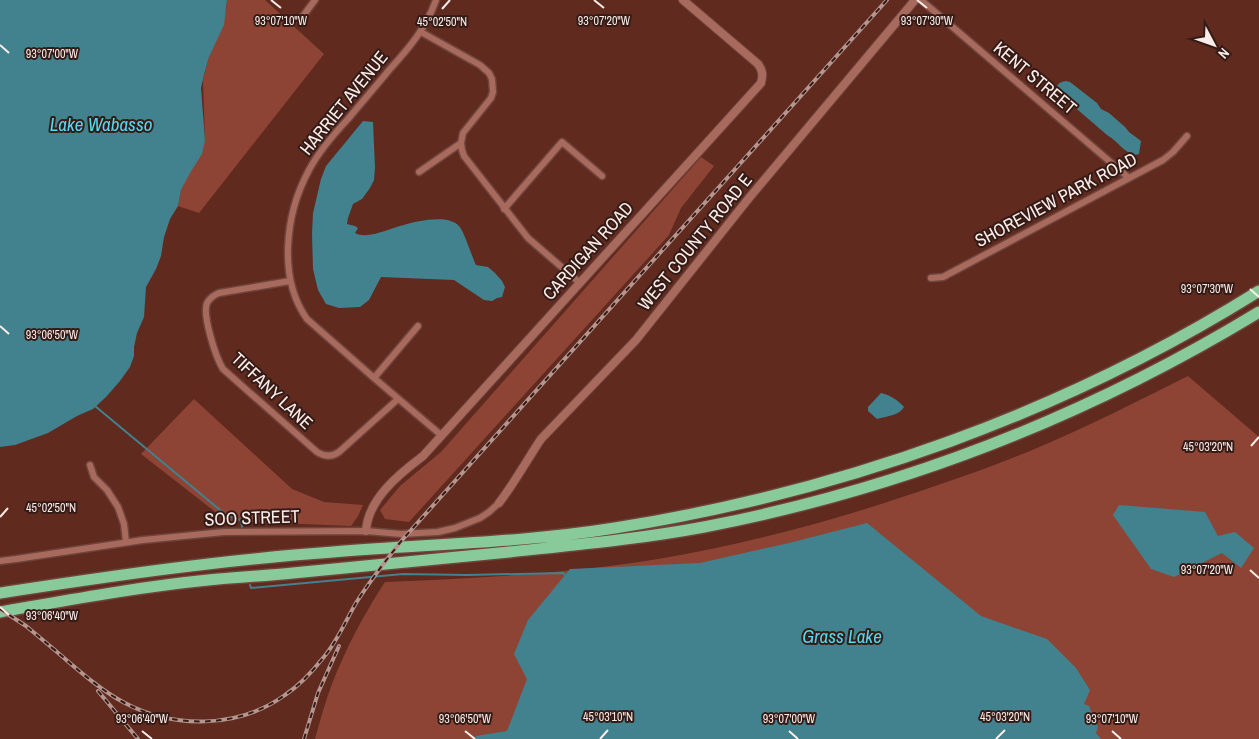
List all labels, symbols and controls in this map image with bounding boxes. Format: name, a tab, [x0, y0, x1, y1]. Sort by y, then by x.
text: 93°07'10"W	[255, 13, 308, 29]
text: 93°07'20"W	[578, 13, 631, 29]
text: 93°07'30"W	[901, 13, 954, 29]
text: 45°02'50"N	[417, 14, 467, 30]
north arrow	[1189, 20, 1239, 70]
street label: KENT STREET	[988, 35, 1082, 120]
text: N	[1214, 44, 1233, 63]
street label: HARRIET AVENUE	[294, 45, 393, 160]
text: 93°07'00"W	[26, 46, 79, 62]
water label: Lake Wabasso	[50, 111, 153, 137]
street label: SHOREVIEW PARK ROAD	[970, 146, 1141, 253]
street label: WEST COUNTY ROAD E	[632, 168, 758, 315]
street label: CARDIGAN ROAD	[537, 196, 639, 305]
text: 93°07'30"W	[1181, 281, 1234, 297]
text: 93°06'50"W	[26, 327, 79, 343]
street label: TIFFANY LANE	[226, 346, 319, 435]
text: 45°03'20"N	[1183, 439, 1233, 455]
text: 45°02'50"N	[26, 500, 76, 516]
street label: SOO STREET	[204, 503, 300, 532]
text: 93°07'20"W	[1181, 562, 1234, 578]
text: 93°06'40"W	[26, 608, 79, 624]
water label: Grass Lake	[802, 623, 882, 649]
text: 45°03'10"N	[583, 709, 633, 725]
text: 45°03'20"N	[980, 709, 1030, 725]
text: 93°06'40"W	[116, 711, 169, 727]
text: 93°06'50"W	[439, 711, 492, 727]
text: 93°07'00"W	[763, 711, 816, 727]
text: 93°07'10"W	[1086, 711, 1139, 727]

